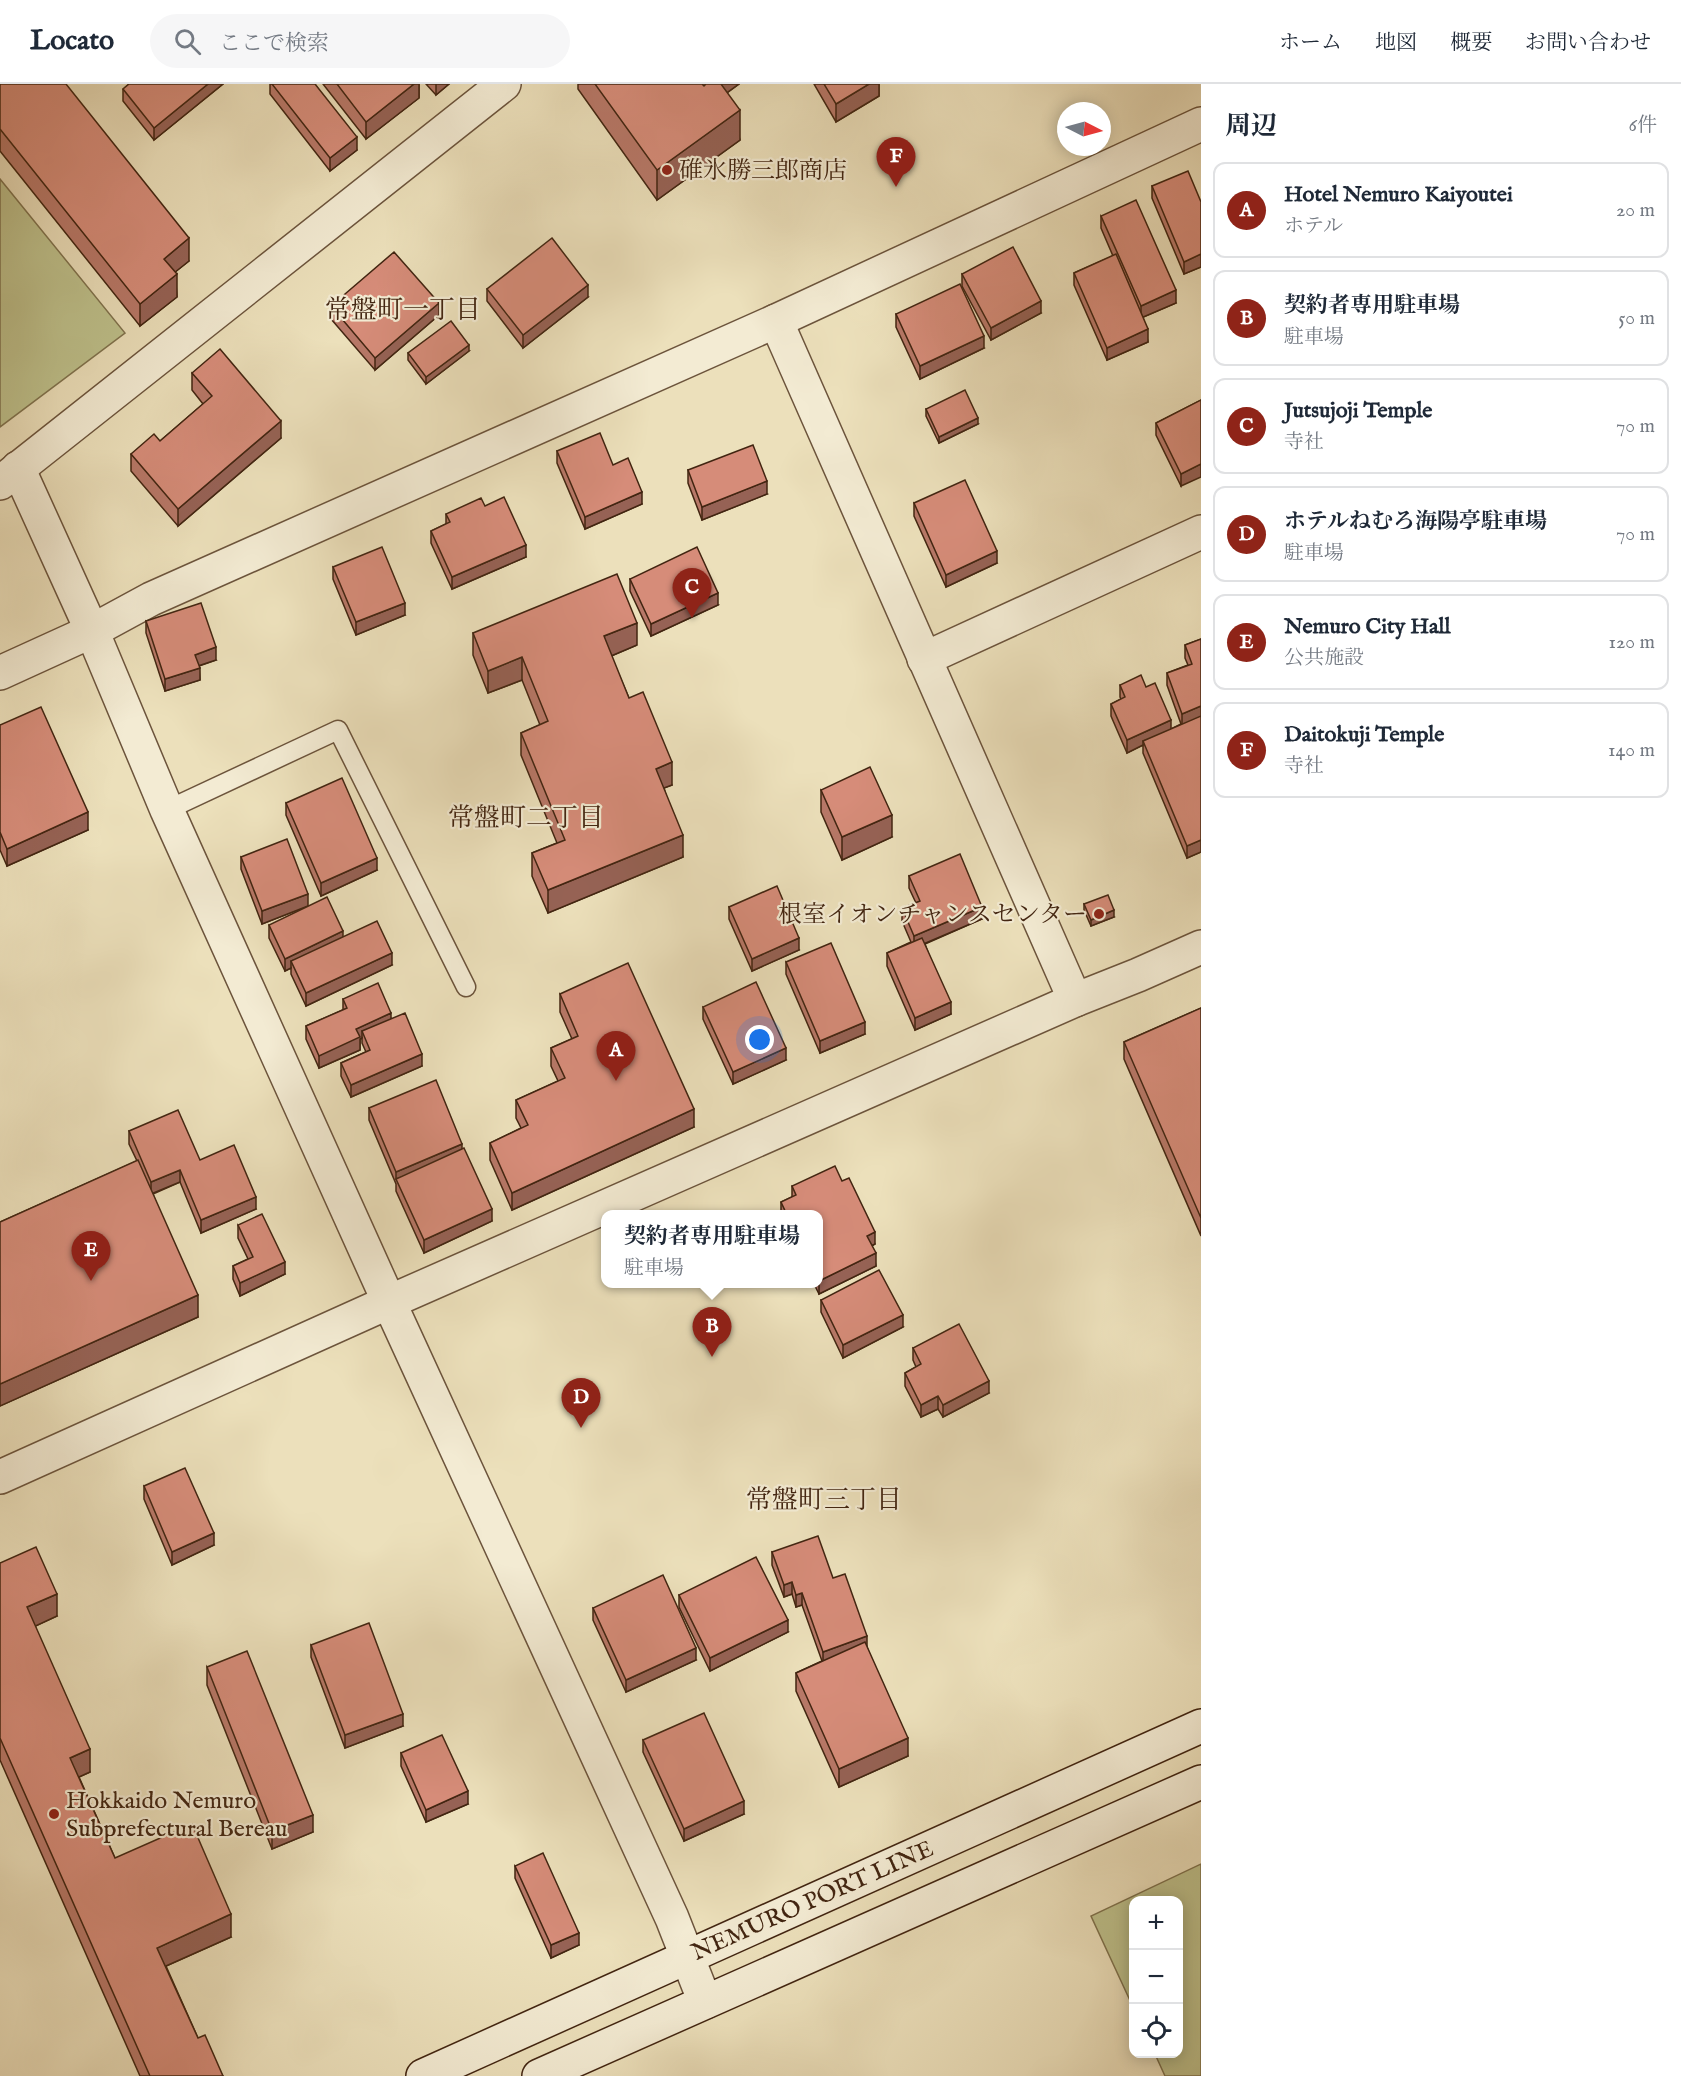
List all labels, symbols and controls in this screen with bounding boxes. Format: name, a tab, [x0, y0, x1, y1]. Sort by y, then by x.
search box	[150, 14, 570, 68]
text: Locato	[30, 24, 114, 59]
icon: search	[171, 25, 204, 58]
text: ここで検索	[219, 30, 329, 58]
text: ホーム	[1279, 30, 1342, 57]
text: 地図	[1375, 30, 1417, 57]
text: 概要	[1450, 30, 1492, 57]
text: お問い合わせ	[1525, 30, 1651, 57]
north arrow	[1057, 102, 1111, 156]
text: 周辺	[1225, 110, 1277, 143]
text: 6件	[1629, 113, 1657, 138]
pin: F	[876, 138, 916, 187]
place label: 碓氷勝三郎商店	[679, 156, 847, 187]
marker: 碓氷勝三郎商店	[660, 163, 674, 177]
text: Hotel Nemuro Kaiyoutei	[1284, 181, 1513, 209]
text: A	[1240, 198, 1253, 223]
text: 20 m	[1616, 198, 1655, 223]
text: ホテル	[1284, 214, 1343, 239]
text: 契約者専用駐車場	[1284, 292, 1460, 320]
district label: 常盤町一丁目	[325, 294, 481, 327]
text: B	[1240, 306, 1253, 331]
text: 50 m	[1618, 306, 1655, 331]
text: 駐車場	[1284, 325, 1344, 350]
text: Jutsujoji Temple	[1284, 397, 1432, 425]
text: C	[1239, 414, 1254, 439]
text: 70 m	[1616, 414, 1655, 439]
text: 寺社	[1284, 430, 1324, 455]
text: ホテルねむろ海陽亭駐車場	[1284, 508, 1547, 536]
text: D	[1238, 522, 1255, 547]
text: 70 m	[1616, 522, 1655, 547]
text: 駐車場	[1284, 541, 1344, 566]
pin: C	[672, 568, 712, 618]
text: Nemuro City Hall	[1284, 613, 1451, 641]
text: E	[1240, 630, 1253, 655]
text: 120 m	[1609, 630, 1655, 655]
text: 公共施設	[1284, 646, 1364, 671]
text: Daitokuji Temple	[1284, 721, 1444, 749]
text: F	[1240, 738, 1253, 763]
text: 140 m	[1608, 738, 1655, 763]
text: 寺社	[1284, 754, 1324, 779]
district label: 常盤町二丁目	[448, 802, 604, 835]
place label: 根室イオンチャンスセンター	[778, 900, 1087, 931]
marker: 根室イオンチャンスセンター	[1092, 907, 1106, 921]
your location	[745, 1025, 774, 1054]
pin: A	[596, 1032, 636, 1081]
popup	[601, 1210, 823, 1288]
text: 契約者専用駐車場	[624, 1223, 800, 1251]
pin: E	[72, 1232, 110, 1281]
text: 駐車場	[624, 1256, 684, 1281]
pin: B	[692, 1308, 732, 1357]
pin: D	[562, 1378, 600, 1428]
district label: 常盤町三丁目	[746, 1484, 902, 1517]
place label: Hokkaido Nemuro Subprefectural Bereau	[66, 1786, 288, 1845]
marker: Hokkaido Nemuro Subprefectural Bereau	[47, 1807, 61, 1821]
street label: NEMURO PORT LINE	[687, 1834, 939, 1969]
map controls	[1129, 1896, 1183, 2058]
button: +	[1129, 1896, 1183, 1950]
button: −	[1129, 1950, 1183, 2004]
button: locate	[1129, 2004, 1183, 2058]

